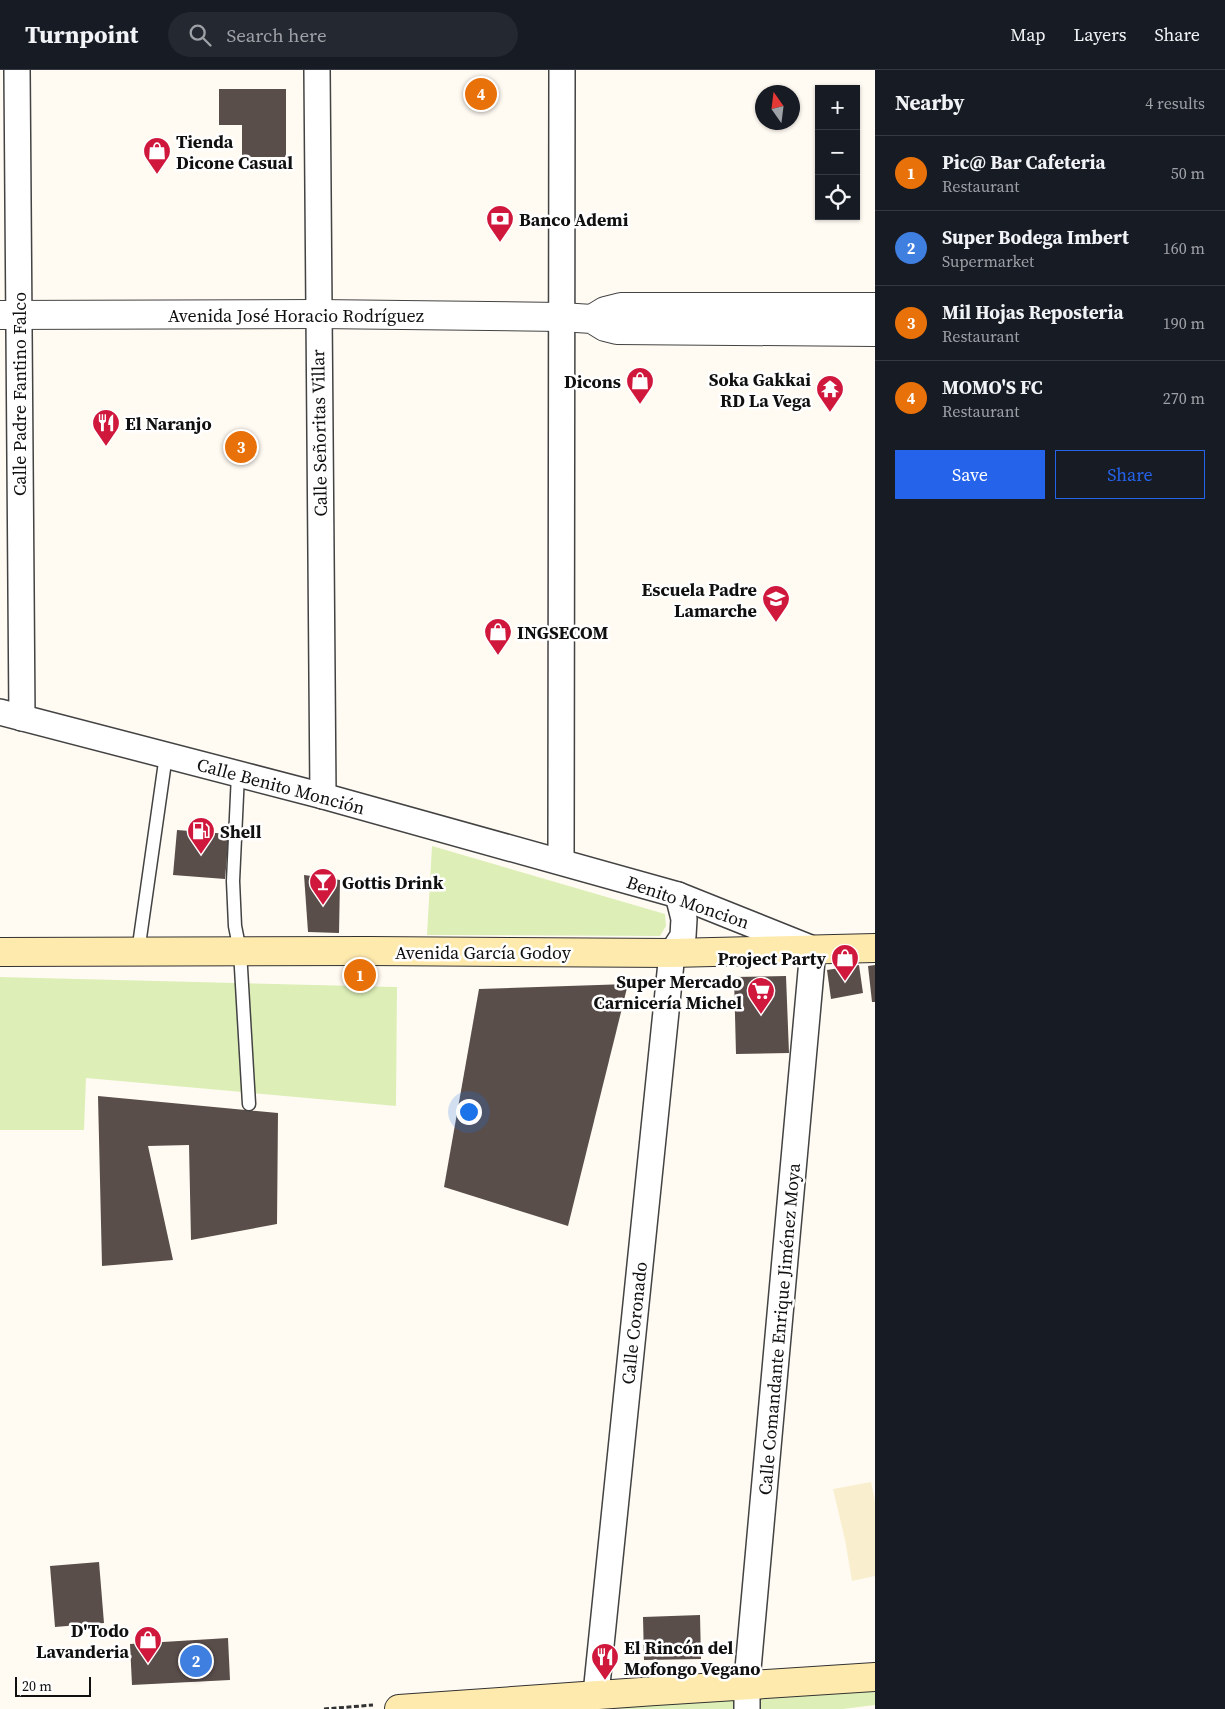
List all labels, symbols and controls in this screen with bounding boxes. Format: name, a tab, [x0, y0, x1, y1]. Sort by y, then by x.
search box	[168, 12, 518, 57]
text: Turnpoint	[25, 18, 138, 51]
icon: search	[186, 21, 214, 49]
text: Search here	[226, 22, 327, 48]
text: Map	[1010, 22, 1045, 47]
text: Layers	[1073, 22, 1126, 47]
text: Share	[1154, 22, 1200, 47]
pin: 4	[465, 75, 497, 113]
north arrow	[755, 85, 800, 130]
map controls	[815, 85, 860, 220]
button: +	[815, 85, 860, 130]
text: Nearby	[895, 88, 965, 117]
text: 4 results	[1145, 92, 1205, 114]
place label: Tienda Dicone Casual	[176, 129, 293, 175]
button: −	[815, 130, 860, 175]
shop icon: Tienda Dicone Casual	[142, 136, 172, 175]
text: Pic@ Bar Cafeteria	[942, 149, 1106, 175]
text: 1	[907, 162, 915, 184]
text: 50 m	[1171, 162, 1205, 184]
button: locate	[815, 175, 860, 220]
text: Restaurant	[942, 175, 1020, 197]
bank icon: Banco Ademi	[485, 204, 515, 243]
place label: Banco Ademi	[519, 207, 629, 232]
text: Super Bodega Imbert	[942, 224, 1129, 250]
text: 2	[907, 237, 915, 259]
text: 160 m	[1163, 237, 1205, 259]
text: Supermarket	[942, 250, 1034, 272]
street label: Calle Padre Fantino Falco	[7, 292, 32, 496]
text: Mil Hojas Reposteria	[942, 299, 1124, 325]
street label: Avenida José Horacio Rodríguez	[168, 303, 424, 328]
text: 3	[907, 312, 915, 334]
text: 190 m	[1163, 312, 1205, 334]
text: Restaurant	[942, 325, 1020, 347]
street label: Calle Señoritas Villar	[305, 349, 333, 517]
shop icon: Dicons	[625, 366, 655, 405]
place label: Soka Gakkai RD La Vega	[709, 367, 811, 413]
place label: Dicons	[564, 369, 621, 394]
temple icon: Soka Gakkai RD La Vega	[815, 374, 845, 413]
text: MOMO'S FC	[942, 374, 1043, 400]
text: 4	[907, 387, 915, 409]
text: 270 m	[1163, 387, 1205, 409]
text: Restaurant	[942, 400, 1020, 422]
restaurant icon: El Naranjo	[91, 408, 121, 447]
place label: El Naranjo	[125, 411, 212, 436]
pin: 3	[225, 428, 257, 466]
button: Save	[895, 450, 1045, 499]
button: Share	[1055, 450, 1205, 499]
place label: Escuela Padre Lamarche	[642, 577, 757, 623]
school or university icon: Escuela Padre Lamarche	[761, 584, 791, 623]
shop icon: INGSECOM	[483, 617, 513, 656]
place label: INGSECOM	[517, 620, 609, 645]
street label: Calle Benito Monción	[194, 752, 368, 820]
fuel station icon: Shell	[186, 816, 216, 855]
place label: Shell	[220, 819, 262, 844]
bar icon: Gottis Drink	[308, 867, 338, 906]
street label: Benito Moncion	[623, 869, 753, 935]
place label: Gottis Drink	[342, 870, 444, 895]
street label: Avenida García Godoy	[395, 940, 572, 965]
shop icon: Project Party	[830, 943, 860, 982]
place label: Project Party	[718, 946, 826, 971]
pin: 1	[344, 956, 376, 994]
place label: Super Mercado Carnicería Michel	[594, 969, 742, 1015]
supermarket icon: Super Mercado Carnicería Michel	[746, 976, 776, 1015]
your location	[456, 1099, 482, 1125]
street label: Calle Comandante Enrique Jiménez Moya	[752, 1161, 806, 1496]
street label: Calle Coronado	[615, 1260, 653, 1386]
place label: D'Todo Lavanderia	[36, 1618, 129, 1664]
shop icon: D'Todo Lavanderia	[133, 1625, 163, 1664]
place label: El Rincón del Mofongo Vegano	[624, 1635, 760, 1681]
pin: 2	[180, 1642, 212, 1680]
restaurant icon: El Rincón del Mofongo Vegano	[590, 1642, 620, 1681]
scale bar	[15, 1674, 91, 1697]
text: 20 m	[22, 1676, 52, 1696]

